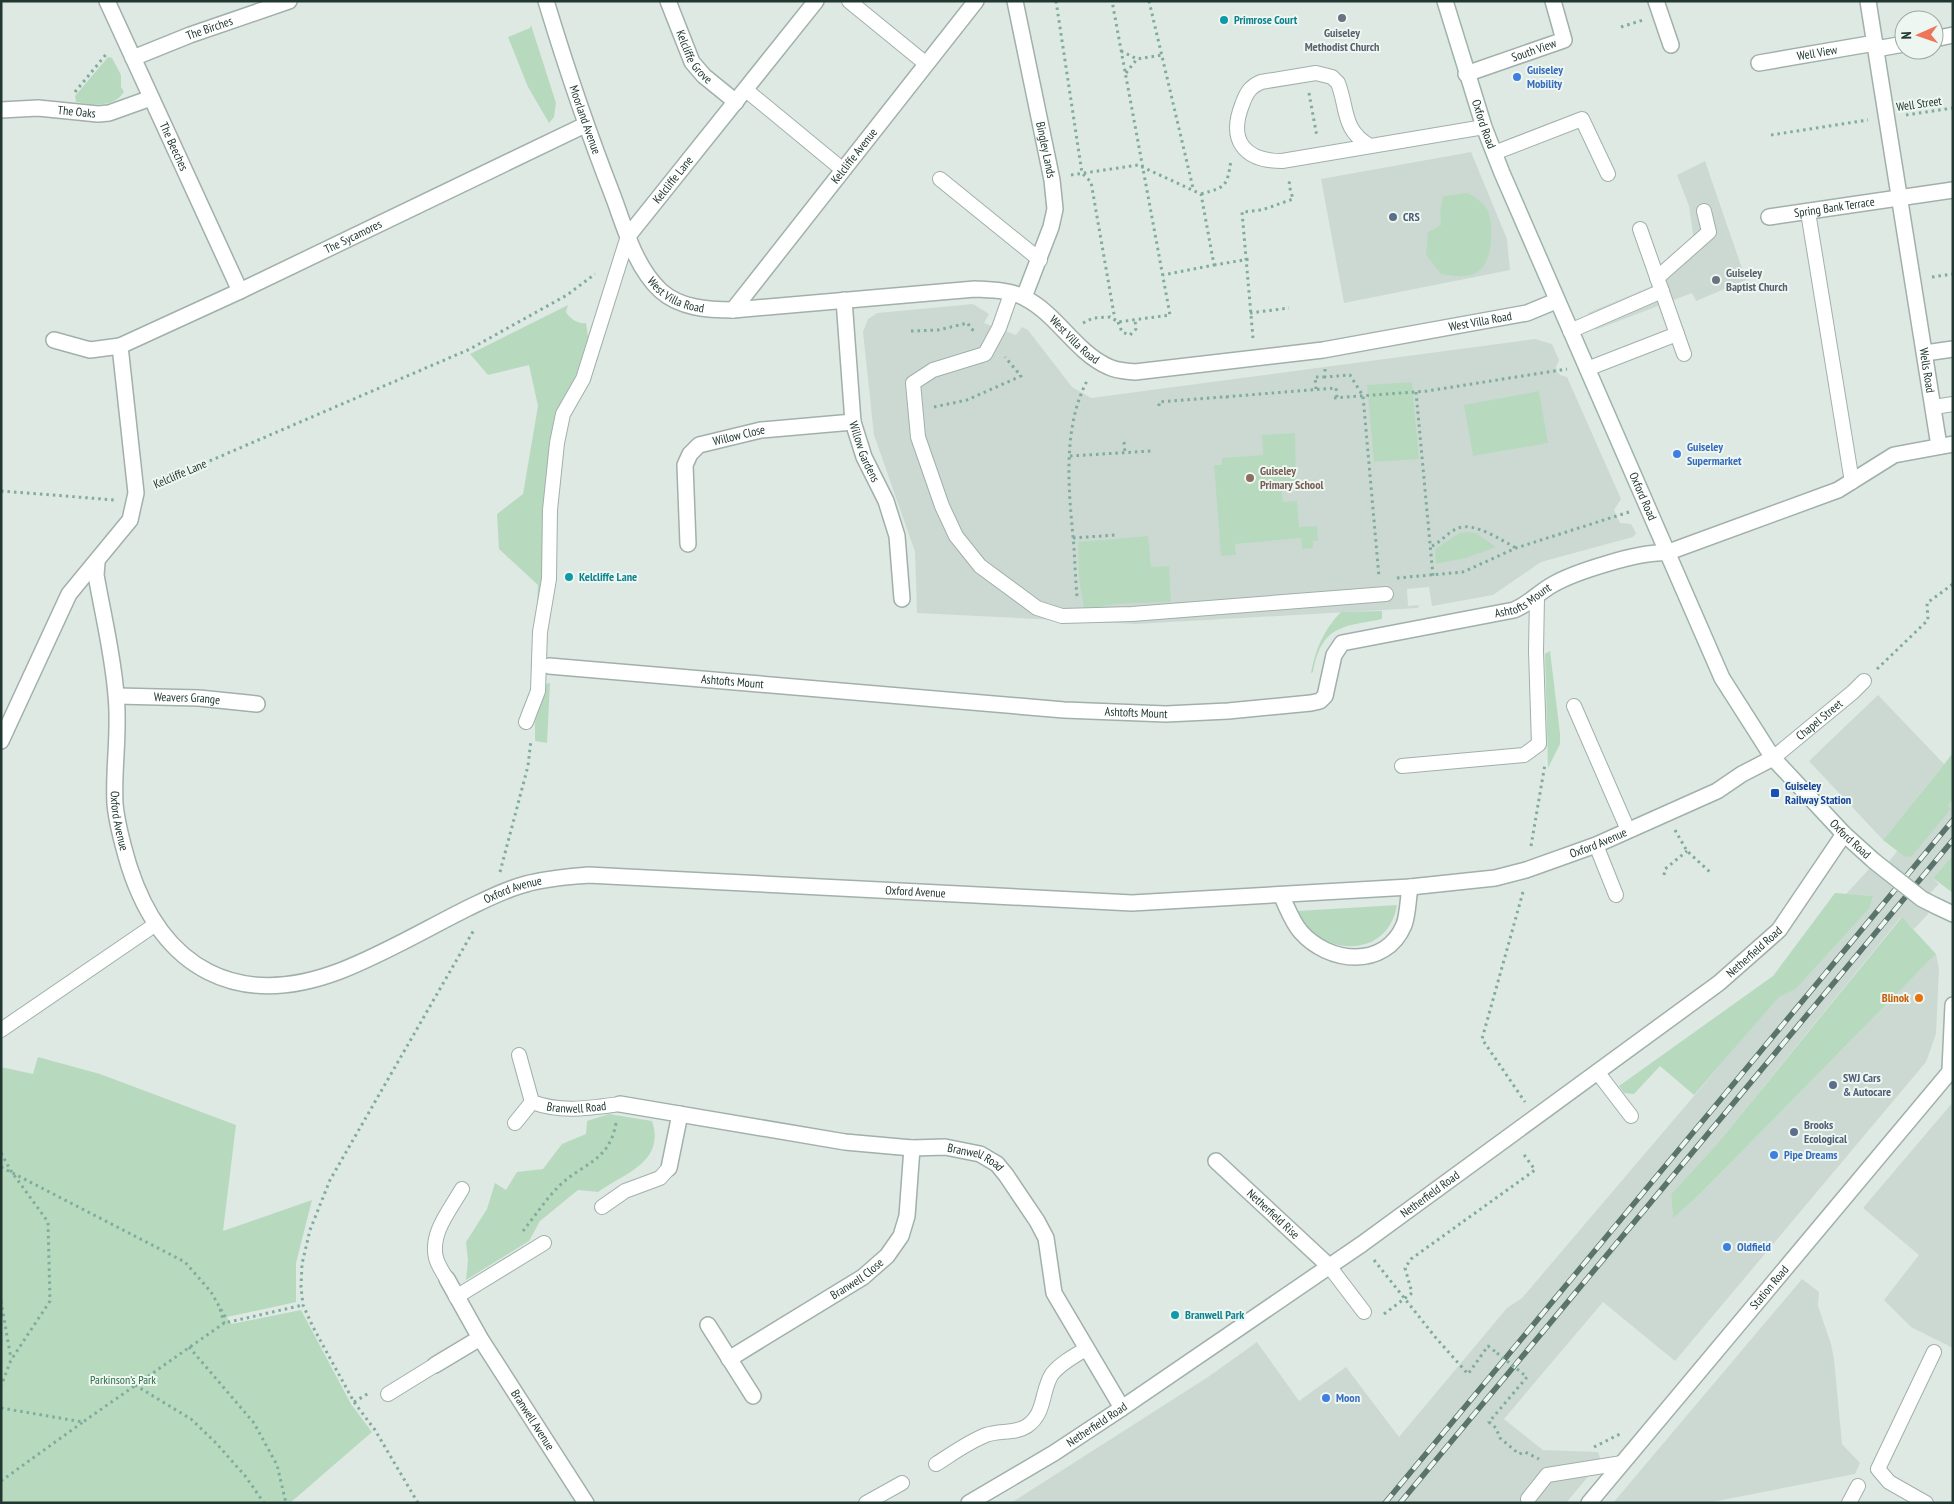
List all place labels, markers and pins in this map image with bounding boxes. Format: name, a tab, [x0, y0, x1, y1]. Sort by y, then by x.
place label: Primrose Court	[1234, 12, 1298, 27]
marker: Guiseley Methodist Church	[1336, 12, 1348, 24]
marker: Primrose Court	[1218, 14, 1230, 26]
place label: Guiseley Methodist Church	[1305, 25, 1379, 54]
place label: Guiseley Mobility	[1527, 62, 1563, 91]
marker: Guiseley Mobility	[1511, 71, 1523, 83]
place label: CRS	[1403, 209, 1420, 224]
marker: CRS	[1387, 211, 1399, 223]
place label: Guiseley Baptist Church	[1726, 265, 1788, 294]
marker: Guiseley Baptist Church	[1710, 274, 1722, 286]
place label: Guiseley Supermarket	[1687, 439, 1742, 468]
marker: Guiseley Supermarket	[1671, 448, 1683, 460]
place label: Guiseley Primary School	[1260, 463, 1324, 492]
marker: Guiseley Primary School	[1244, 472, 1256, 484]
place label: Kelcliffe Lane	[579, 569, 637, 584]
marker: Kelcliffe Lane	[563, 571, 575, 583]
place label: Guiseley Railway Station	[1785, 778, 1851, 807]
marker: Guiseley Railway Station	[1769, 787, 1781, 799]
place label: Blinok	[1882, 990, 1909, 1005]
marker: Blinok	[1913, 992, 1925, 1004]
place label: SWJ Cars & Autocare	[1843, 1070, 1891, 1099]
marker: SWJ Cars & Autocare	[1827, 1079, 1839, 1091]
place label: Brooks Ecological	[1804, 1117, 1847, 1146]
marker: Brooks Ecological	[1788, 1126, 1800, 1138]
place label: Pipe Dreams	[1784, 1147, 1838, 1162]
marker: Pipe Dreams	[1768, 1149, 1780, 1161]
place label: Oldfield	[1737, 1239, 1771, 1254]
marker: Oldfield	[1721, 1241, 1733, 1253]
place label: Branwell Park	[1185, 1307, 1244, 1322]
marker: Branwell Park	[1169, 1309, 1181, 1321]
place label: Moon	[1336, 1390, 1360, 1405]
marker: Moon	[1320, 1392, 1332, 1404]

